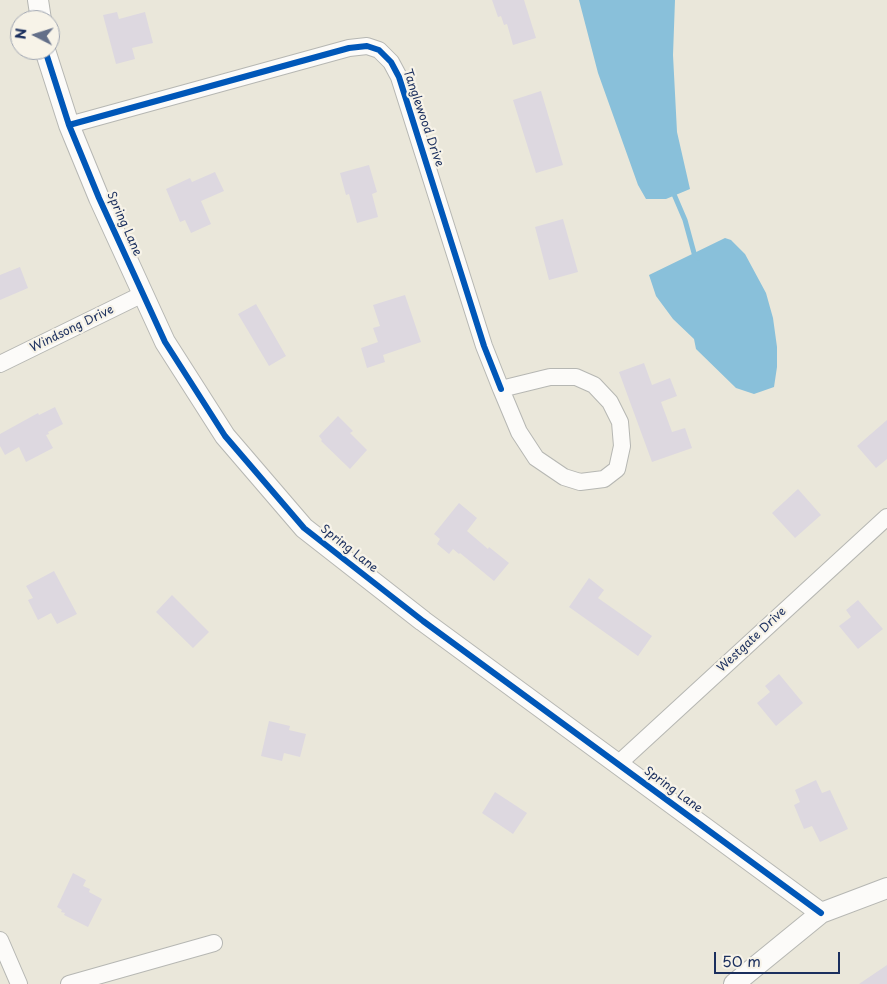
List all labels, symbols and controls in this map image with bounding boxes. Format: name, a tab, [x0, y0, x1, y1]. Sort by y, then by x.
north arrow	[10, 10, 60, 60]
text: N	[10, 27, 31, 40]
street label: Tanglewood Drive	[400, 67, 446, 169]
street label: Spring Lane	[103, 190, 145, 258]
street label: Windsong Drive	[28, 303, 116, 355]
street label: Spring Lane	[317, 522, 381, 576]
street label: Westgate Drive	[715, 605, 789, 675]
street label: Spring Lane	[641, 764, 705, 816]
scale bar	[717, 942, 843, 974]
text: 50 m	[722, 949, 761, 972]

